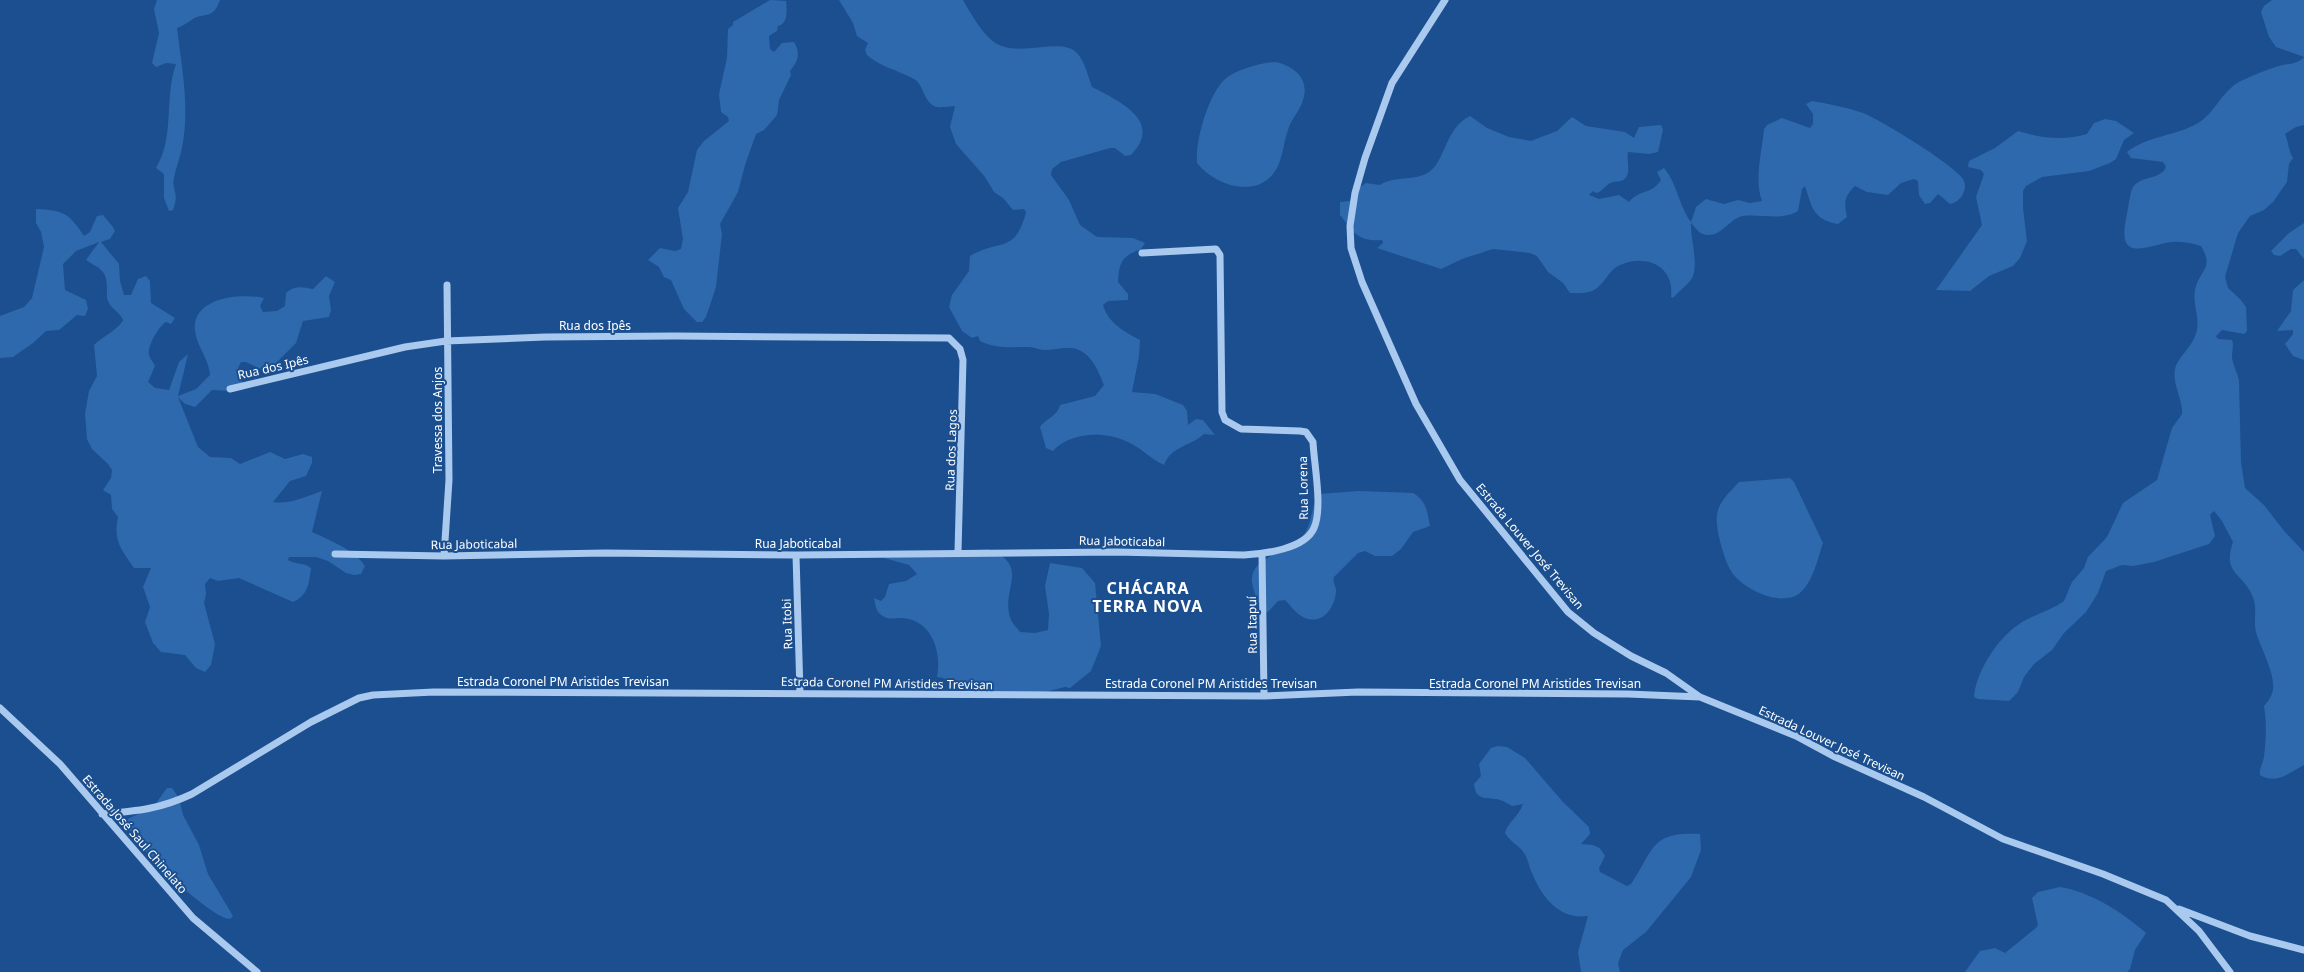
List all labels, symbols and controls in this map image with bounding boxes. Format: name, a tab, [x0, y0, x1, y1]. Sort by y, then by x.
street label: Rua dos Ipês	[559, 317, 631, 334]
street label: Rua dos Ipês	[236, 351, 310, 383]
street label: Travessa dos Anjos	[429, 367, 446, 473]
street label: Rua dos Lagos	[941, 409, 961, 491]
street label: Rua Lorena	[1294, 456, 1312, 520]
street label: Estrada Louver José Trevisan	[1472, 479, 1588, 613]
street label: Rua Jaboticabal	[1079, 532, 1165, 550]
street label: Rua Jaboticabal	[431, 535, 517, 553]
street label: Rua Jaboticabal	[755, 535, 841, 552]
district label: CHÁCARA TERRA NOVA	[1093, 577, 1203, 617]
street label: Rua Itapuí	[1243, 595, 1261, 654]
street label: Rua Itobi	[778, 598, 796, 650]
street label: Estrada Coronel PM Aristides Trevisan	[457, 673, 669, 690]
street label: Estrada Coronel PM Aristides Trevisan	[781, 673, 993, 693]
street label: Estrada Coronel PM Aristides Trevisan	[1105, 675, 1317, 692]
street label: Estrada Coronel PM Aristides Trevisan	[1429, 675, 1641, 692]
street label: Estrada Louver José Trevisan	[1756, 702, 1908, 784]
street label: Estrada José Saul Chinelato	[79, 771, 191, 897]

